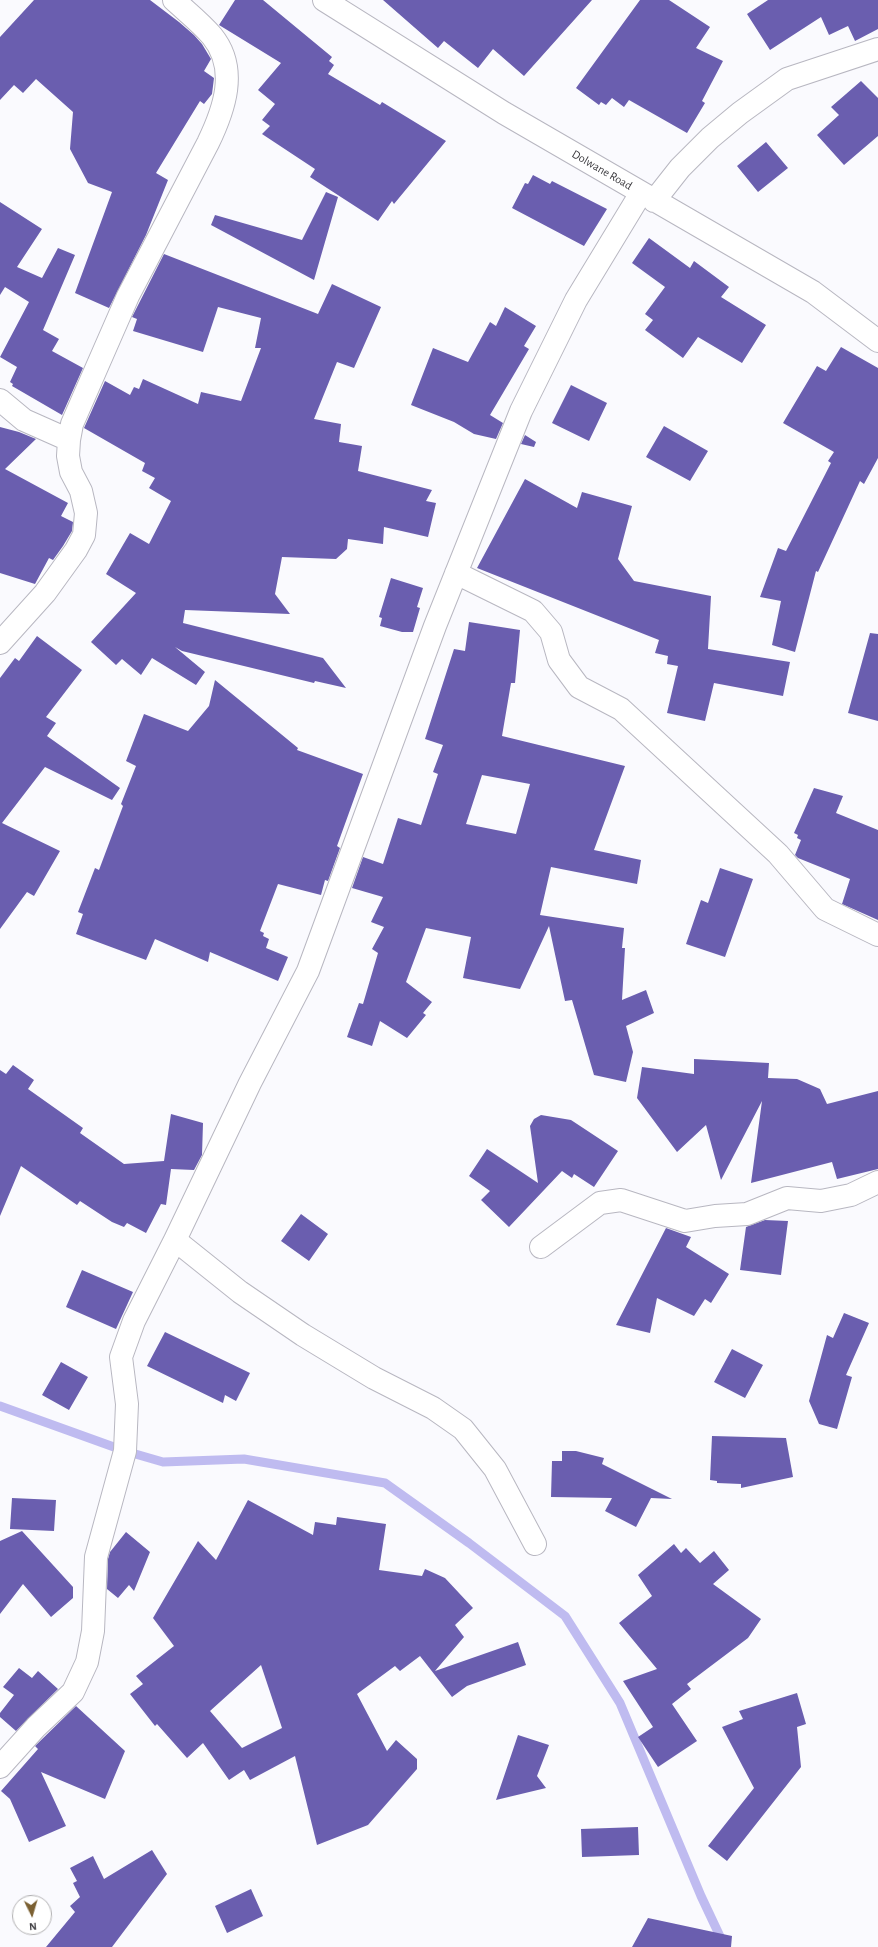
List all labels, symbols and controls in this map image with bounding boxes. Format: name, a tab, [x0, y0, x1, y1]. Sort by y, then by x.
street label: Dolwane Road	[569, 147, 635, 193]
north arrow	[12, 1895, 52, 1935]
text: N	[29, 1921, 37, 1932]

